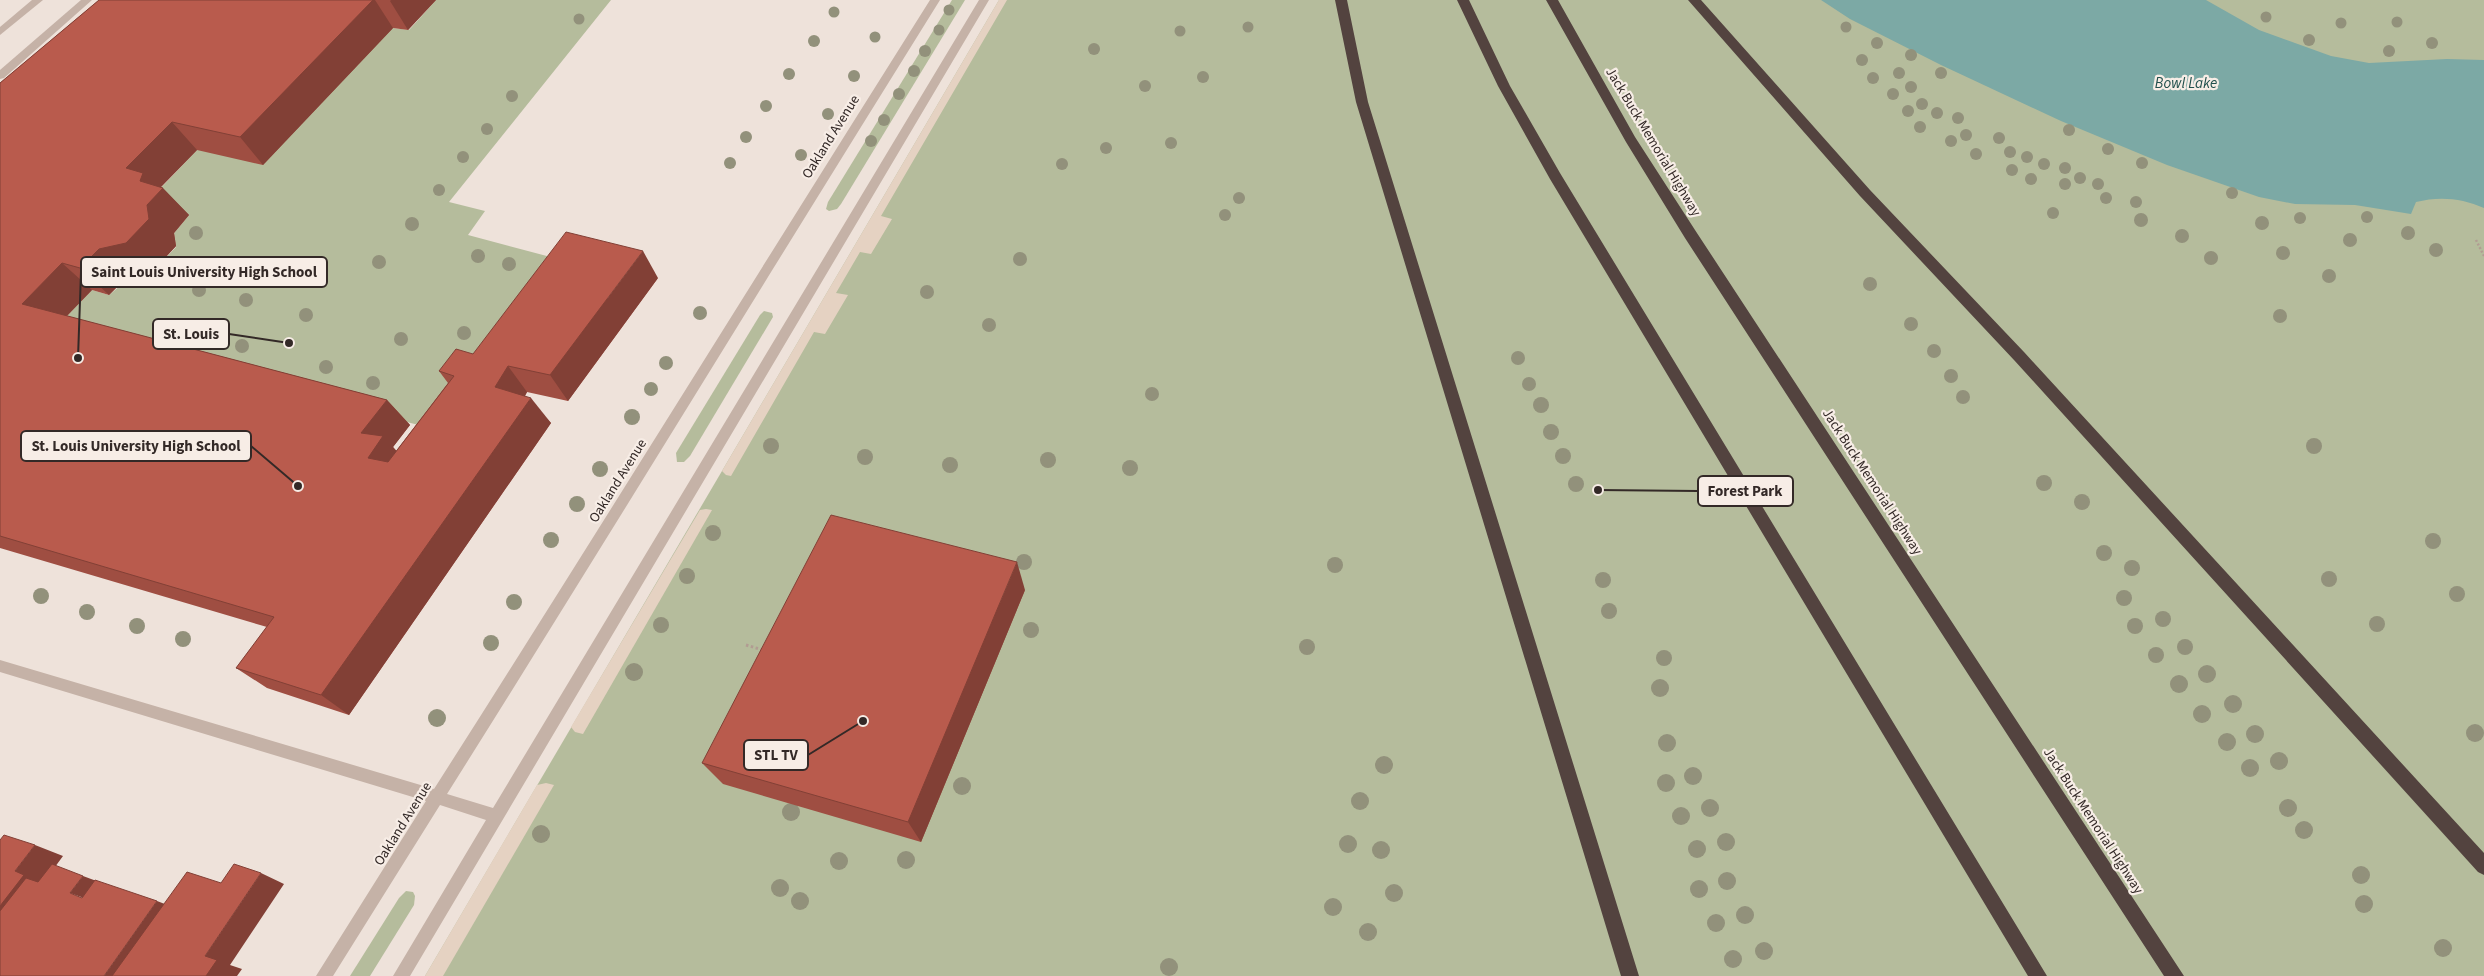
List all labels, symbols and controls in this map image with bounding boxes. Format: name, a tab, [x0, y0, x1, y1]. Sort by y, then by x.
street label: Jack Buck Memorial Highway	[1600, 64, 1706, 221]
water label: Bowl Lake	[2155, 73, 2217, 94]
street label: Oakland Avenue	[797, 91, 865, 183]
callout: Saint Louis University High School	[81, 257, 327, 287]
text: Saint Louis University High School	[91, 262, 318, 283]
callout: St. Louis	[153, 319, 229, 349]
text: St. Louis	[163, 324, 219, 345]
street label: Jack Buck Memorial Highway	[1817, 405, 1927, 559]
callout: St. Louis University High School	[21, 431, 251, 461]
street label: Oakland Avenue	[584, 435, 652, 527]
text: St. Louis University High School	[31, 436, 241, 457]
callout: Forest Park	[1698, 476, 1793, 506]
text: Forest Park	[1707, 481, 1783, 502]
callout: STL TV	[744, 740, 808, 770]
street label: Jack Buck Memorial Highway	[2038, 744, 2148, 898]
text: STL TV	[754, 745, 799, 766]
street label: Oakland Avenue	[369, 778, 437, 870]

